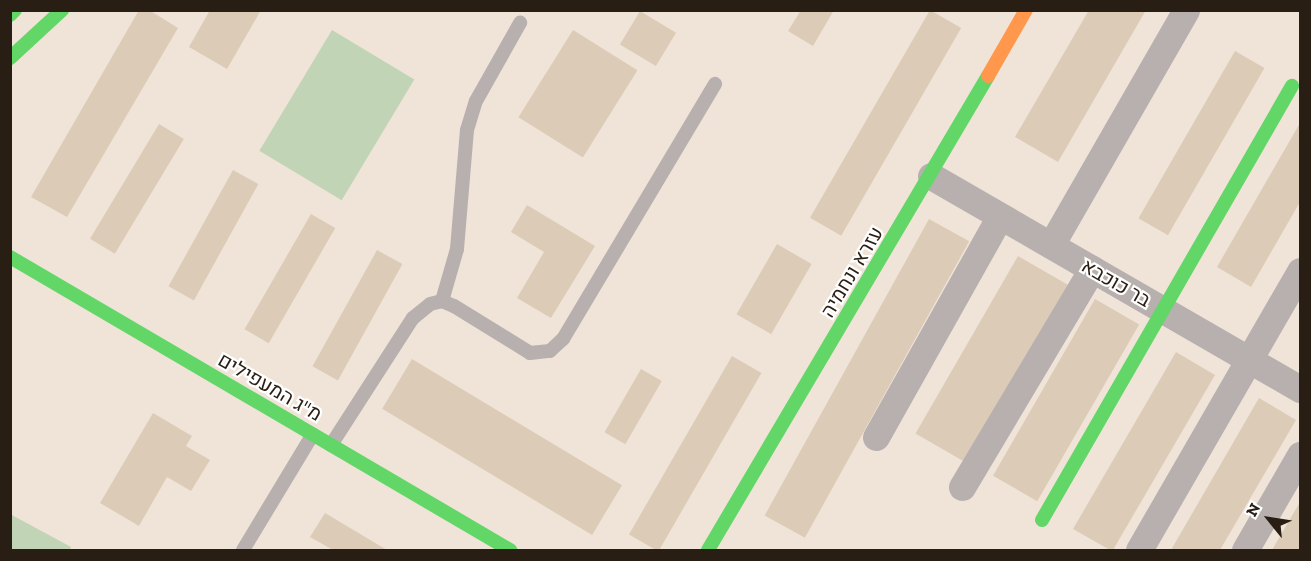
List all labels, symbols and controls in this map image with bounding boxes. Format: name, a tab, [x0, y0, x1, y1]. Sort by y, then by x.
street label: עזרא ונחמיה	[816, 222, 888, 322]
street label: בר כוכבא	[1077, 254, 1155, 312]
street label: מ"ג המעפילים	[214, 348, 326, 426]
north arrow	[1239, 489, 1299, 549]
text: N	[1242, 500, 1264, 520]

